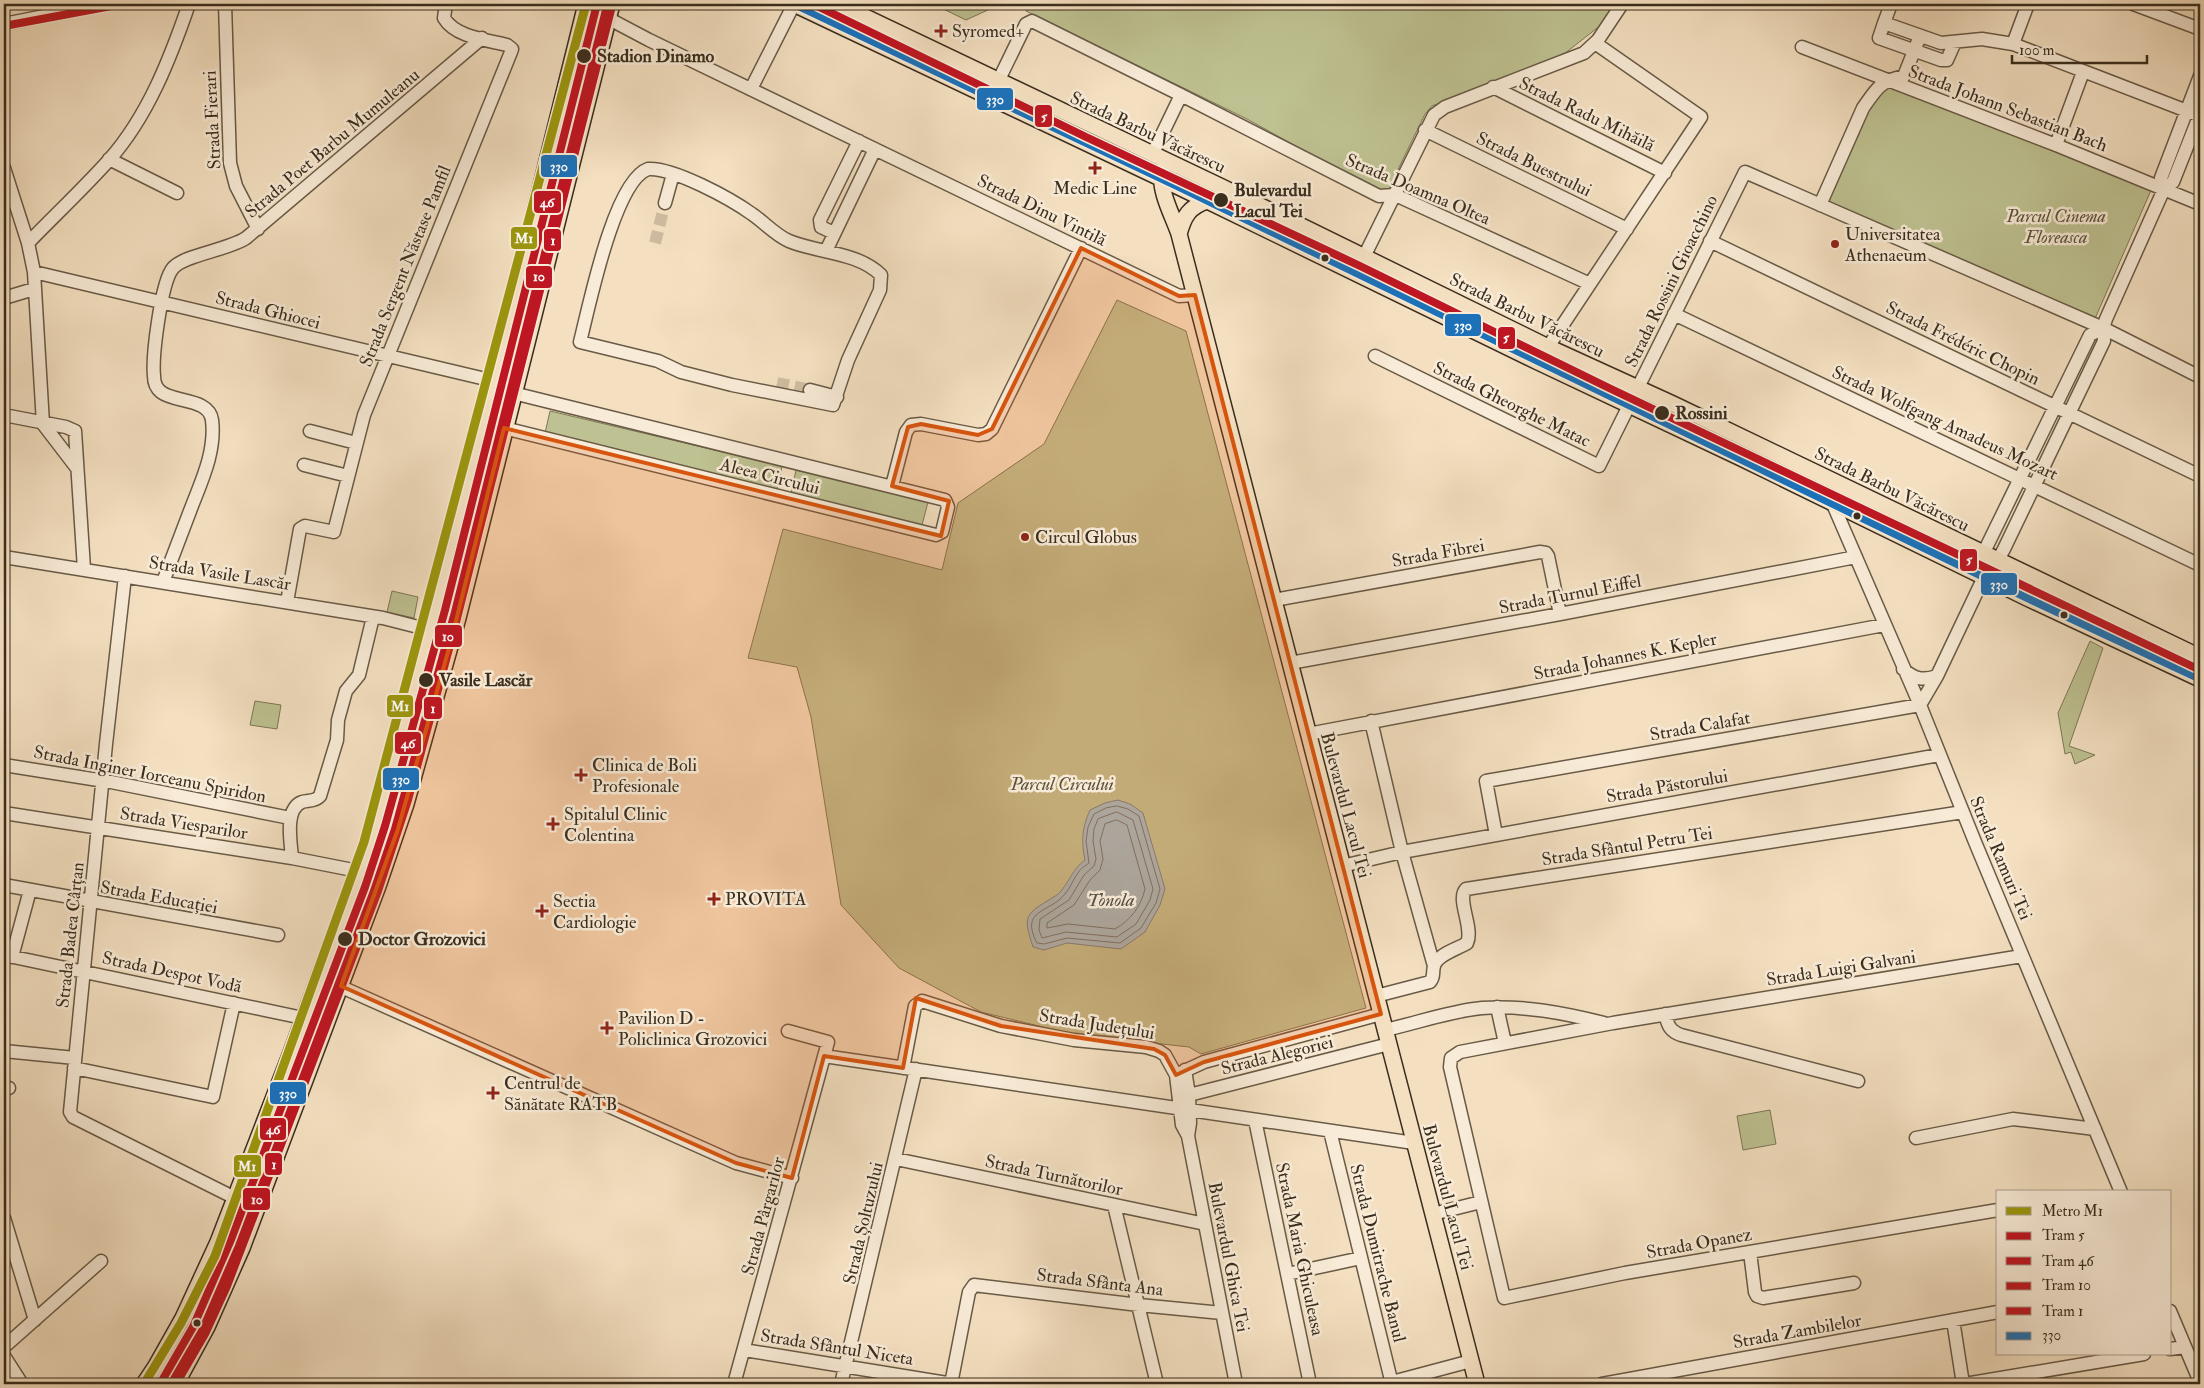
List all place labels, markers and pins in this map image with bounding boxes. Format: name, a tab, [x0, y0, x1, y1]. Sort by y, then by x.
place label: Syromed+	[952, 20, 1024, 43]
marker: Syromed+	[934, 24, 948, 38]
place label: Stadion Dinamo	[597, 45, 715, 68]
marker: Stadion Dinamo	[575, 47, 593, 65]
marker: Medic Line	[1088, 161, 1102, 175]
place label: Medic Line	[1053, 177, 1137, 200]
place label: Bulevardul Lacul Tei	[1234, 179, 1312, 223]
marker: Bulevardul Lacul Tei	[1212, 191, 1230, 209]
place label: Universitatea Athenaeum	[1844, 223, 1941, 267]
marker: Universitatea Athenaeum	[1829, 238, 1841, 250]
unlabelled marker	[1320, 253, 1330, 263]
place label: Rossini	[1675, 402, 1728, 425]
marker: Rossini	[1653, 404, 1671, 422]
unlabelled marker	[1852, 511, 1862, 521]
place label: Circul Globus	[1035, 526, 1137, 549]
marker: Circul Globus	[1019, 531, 1031, 543]
unlabelled marker	[2059, 610, 2069, 620]
place label: Vasile Lascăr	[438, 669, 533, 692]
marker: Vasile Lascăr	[417, 671, 435, 689]
place label: Clinica de Boli Profesionale	[592, 754, 697, 798]
marker: Clinica de Boli Profesionale	[574, 768, 588, 782]
place label: Spitalul Clinic Colentina	[564, 803, 667, 847]
marker: Spitalul Clinic Colentina	[546, 817, 560, 831]
place label: PROVITA	[725, 888, 807, 911]
place label: Sectia Cardiologie	[553, 890, 637, 934]
marker: PROVITA	[707, 892, 721, 906]
marker: Sectia Cardiologie	[535, 904, 549, 918]
place label: Doctor Grozovici	[358, 928, 486, 951]
marker: Doctor Grozovici	[336, 930, 354, 948]
place label: Pavilion D - Policlinica Grozovici	[618, 1007, 767, 1051]
marker: Pavilion D - Policlinica Grozovici	[600, 1021, 614, 1035]
place label: Centrul de Sănătate RATB	[504, 1072, 617, 1116]
marker: Centrul de Sănătate RATB	[486, 1086, 500, 1100]
unlabelled marker	[192, 1318, 202, 1328]

